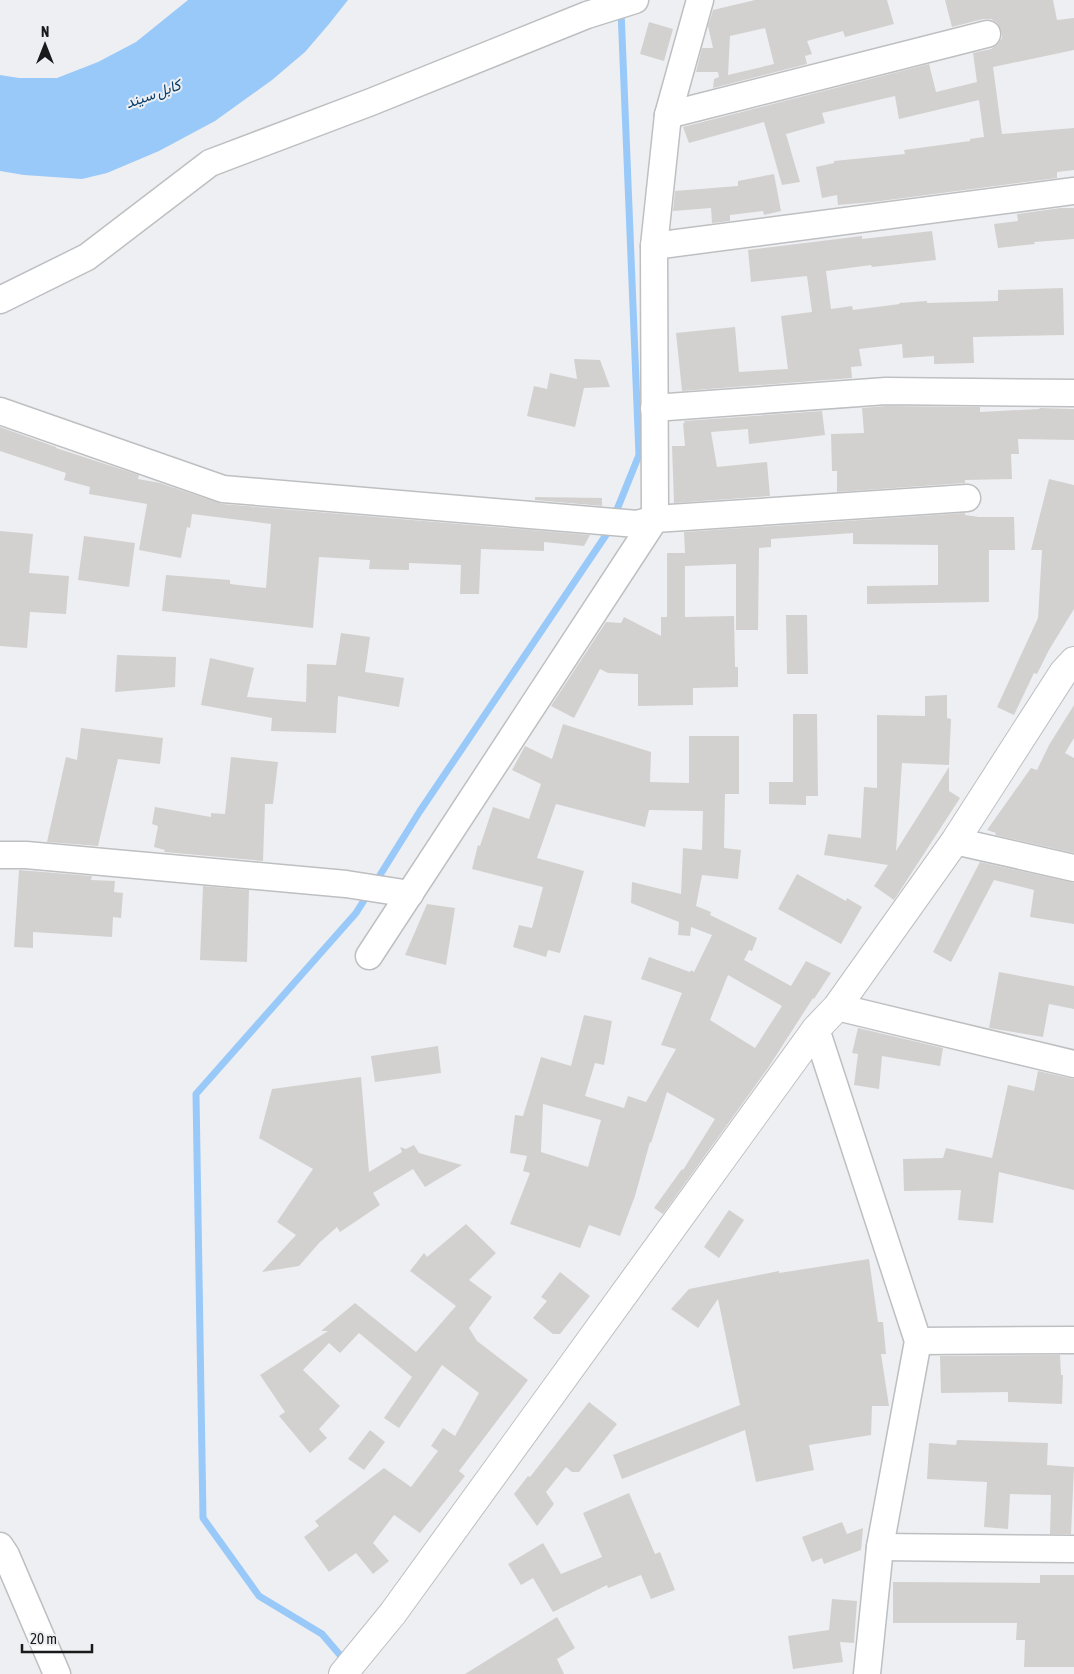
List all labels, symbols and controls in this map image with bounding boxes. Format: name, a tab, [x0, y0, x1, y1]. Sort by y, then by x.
north arrow	[20, 20, 70, 70]
text: N	[41, 24, 49, 40]
water label: کابل سيند	[123, 75, 185, 112]
scale bar	[22, 1622, 92, 1654]
text: 20 m	[30, 1630, 57, 1647]

